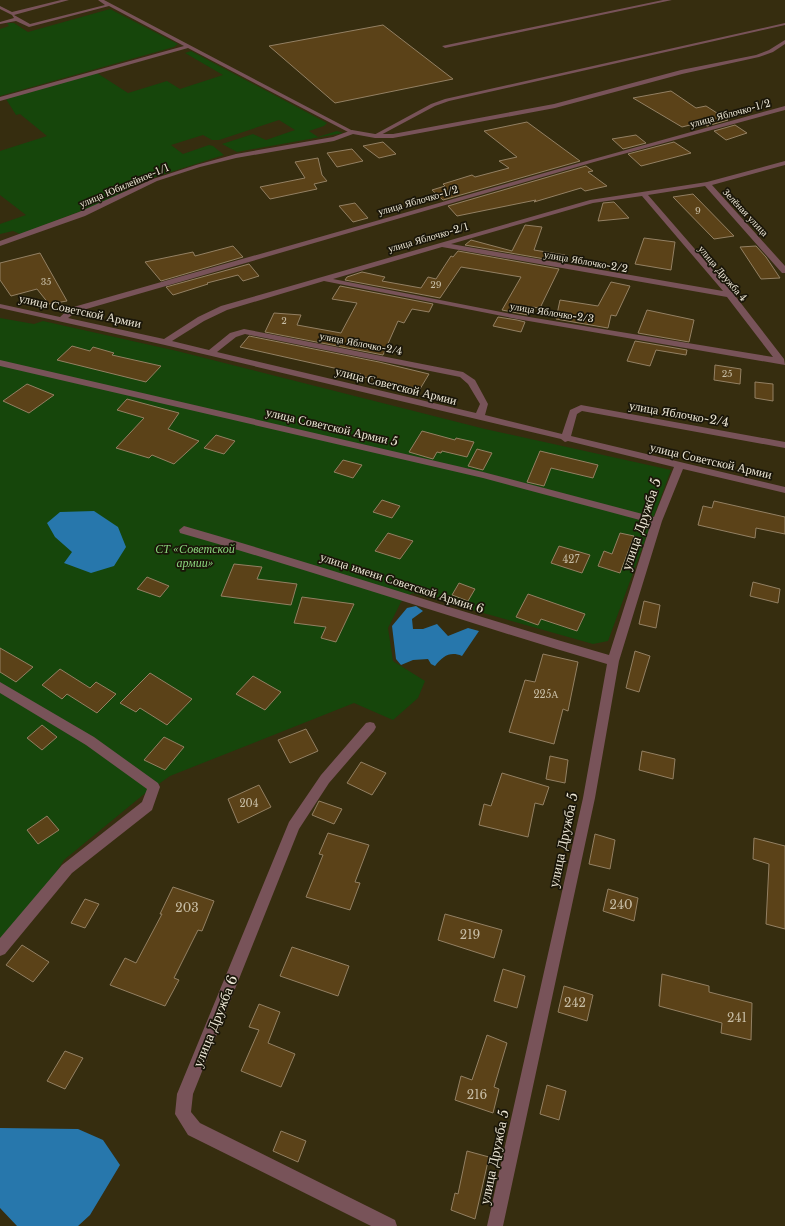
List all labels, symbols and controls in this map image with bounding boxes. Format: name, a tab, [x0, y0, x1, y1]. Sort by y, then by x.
street label: улица Яблочко-1/2	[688, 96, 772, 131]
street label: улица Юбилейное-1/1	[77, 161, 171, 210]
street label: улица Яблочко-1/2	[376, 183, 460, 218]
street label: Зелёная улица	[720, 186, 772, 239]
house number: 9	[695, 205, 701, 216]
street label: улица Яблочко-2/1	[386, 220, 470, 255]
street label: улица Дружба 4	[695, 243, 750, 304]
street label: улица Яблочко-2/2	[543, 248, 629, 275]
house number: 35	[41, 276, 51, 287]
house number: 29	[430, 279, 442, 290]
street label: улица Советской Армии	[18, 290, 143, 331]
street label: улица Яблочко-2/3	[509, 299, 595, 326]
house number: 2	[281, 315, 287, 326]
street label: улица Яблочко-2/4	[318, 329, 404, 358]
street label: улица Советской Армии	[334, 363, 459, 408]
house number: 25	[722, 368, 732, 379]
street label: улица Яблочко-2/4	[628, 397, 730, 430]
street label: улица Советской Армии 5	[265, 404, 400, 449]
street label: улица Советской Армии	[649, 439, 774, 482]
street label: улица Дружба 5	[617, 475, 665, 573]
park label: СТ «Советской армии»	[155, 541, 235, 570]
street label: улица имени Советской Армии 6	[318, 549, 486, 616]
house number: 427	[562, 553, 580, 566]
house number: 225А	[533, 688, 559, 701]
street label: улица Дружба 5	[544, 791, 582, 889]
house number: 204	[239, 797, 259, 810]
house number: 240	[610, 897, 632, 912]
house number: 203	[175, 900, 199, 915]
house number: 219	[460, 927, 480, 942]
street label: улица Дружба 6	[188, 972, 242, 1070]
house number: 242	[564, 995, 586, 1010]
house number: 241	[727, 1010, 747, 1025]
house number: 216	[467, 1087, 488, 1102]
street label: улица Дружба 5	[475, 1108, 513, 1206]

